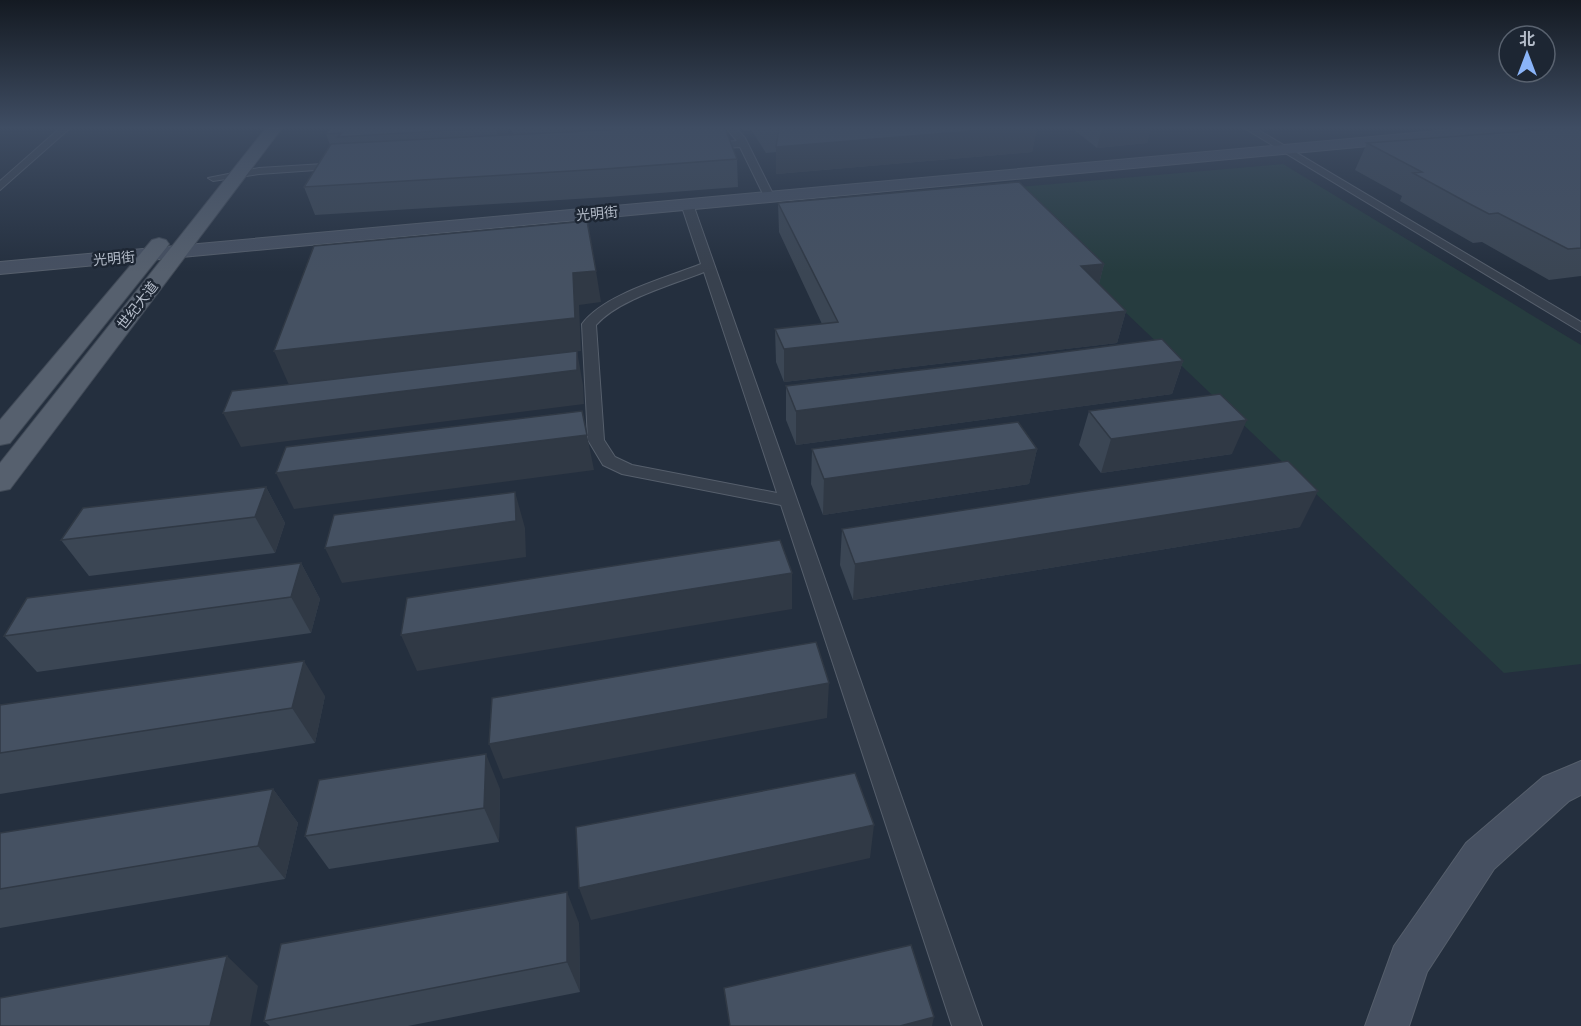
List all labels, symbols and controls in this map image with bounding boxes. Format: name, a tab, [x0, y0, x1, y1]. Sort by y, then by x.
north arrow	[1497, 24, 1557, 84]
text: 北	[1519, 28, 1535, 50]
street label: 光明街	[575, 202, 619, 224]
street label: 光明街	[92, 247, 136, 269]
street label: 世纪大道	[112, 277, 162, 333]

